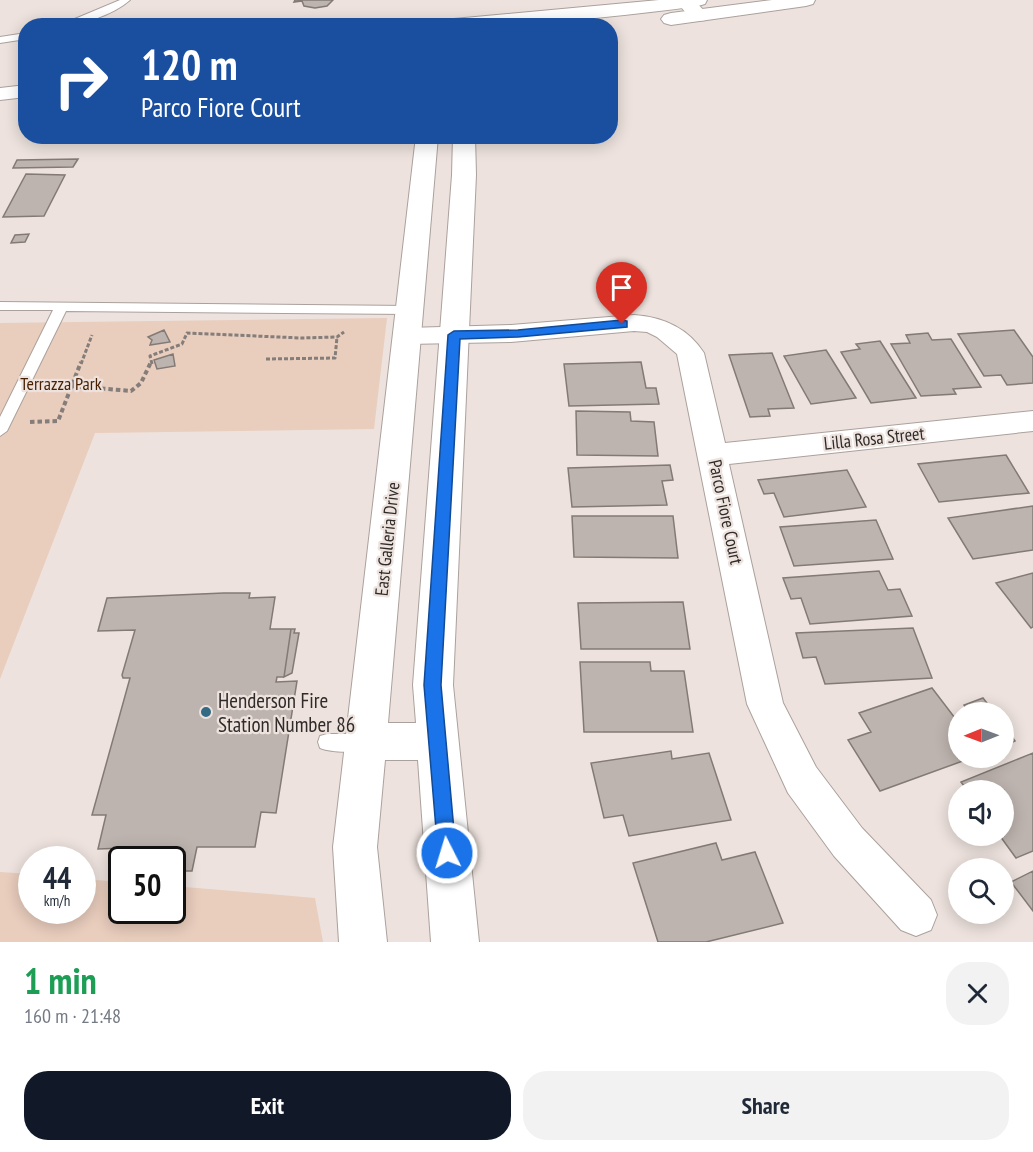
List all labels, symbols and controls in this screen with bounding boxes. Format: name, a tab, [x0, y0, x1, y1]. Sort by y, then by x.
text: 120 m	[141, 37, 238, 92]
icon: right	[42, 42, 120, 120]
text: Parco Fiore Court	[141, 90, 301, 124]
pin	[596, 262, 647, 324]
icon: arrive	[605, 271, 638, 304]
park label: Terrazza Park	[20, 372, 102, 395]
street label: Lilla Rosa Street	[823, 421, 925, 455]
street label: Parco Fiore Court	[704, 458, 748, 566]
street label: East Galleria Drive	[370, 481, 404, 597]
place label: Henderson Fire Station Number 86	[218, 687, 355, 738]
north arrow	[948, 702, 1014, 768]
map controls	[948, 702, 1014, 924]
marker: Henderson Fire Station Number 86	[199, 705, 213, 719]
button: sound	[948, 780, 1014, 846]
position arrow	[415, 821, 479, 885]
speed limit sign: 50	[108, 846, 186, 924]
text: 44	[43, 858, 71, 897]
button: search	[948, 858, 1014, 924]
text: km/h	[44, 891, 70, 910]
text: 1 min	[24, 957, 97, 1004]
button: close	[946, 962, 1009, 1025]
text: 160 m · 21:48	[24, 1003, 121, 1029]
button: Exit	[24, 1071, 511, 1140]
button: Share	[523, 1071, 1009, 1140]

